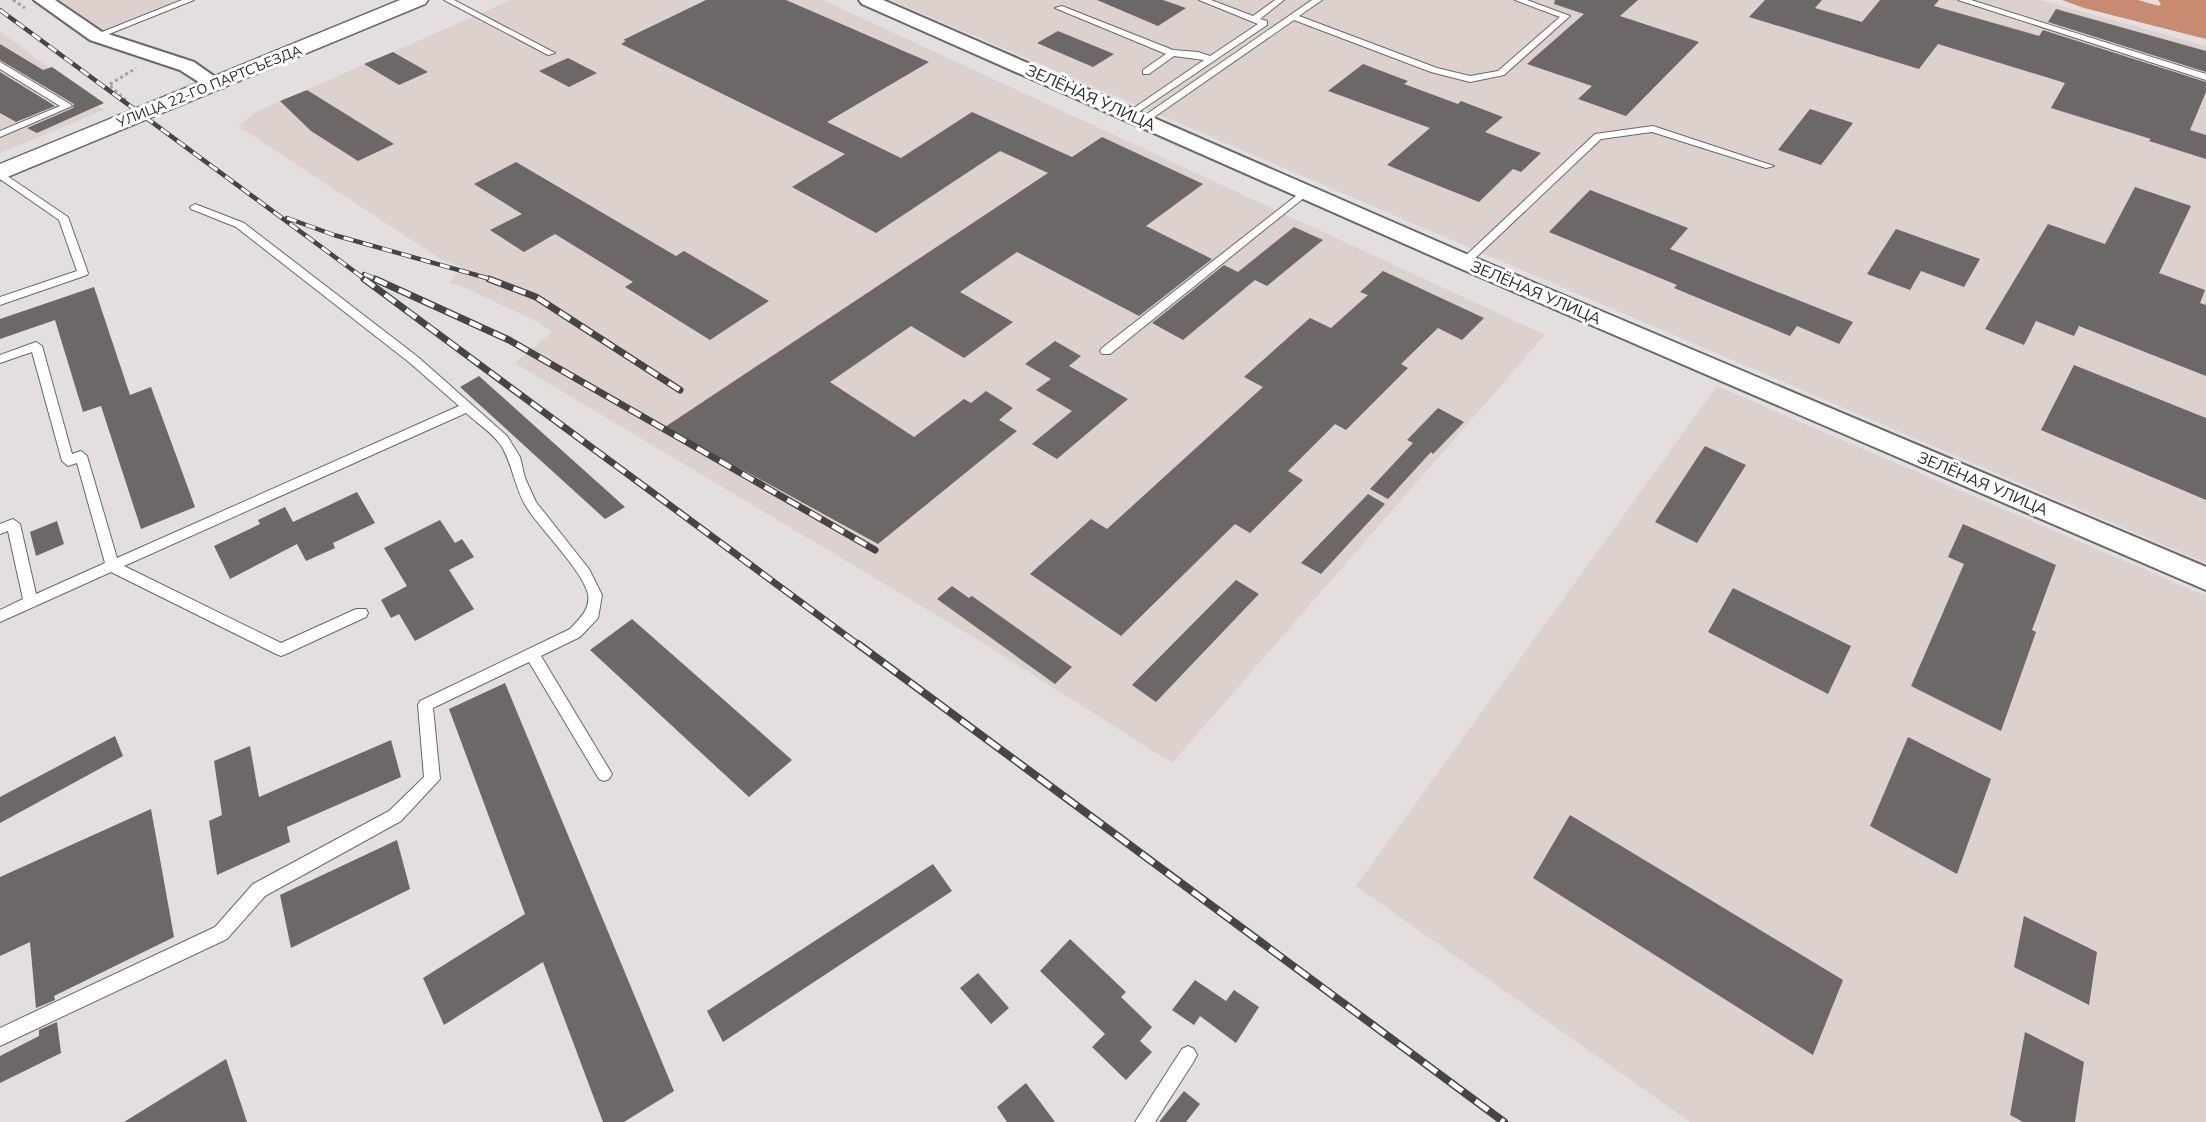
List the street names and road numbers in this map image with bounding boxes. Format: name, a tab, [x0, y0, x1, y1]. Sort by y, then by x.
street label: УЛИЦА 22-ГО ПАРТСЪЕЗДА	[113, 40, 305, 132]
street label: ЗЕЛЁНАЯ УЛИЦА	[1023, 59, 1159, 135]
street label: ЗЕЛЁНАЯ УЛИЦА	[1468, 255, 1605, 329]
street label: ЗЕЛЁНАЯ УЛИЦА	[1915, 446, 2052, 520]

